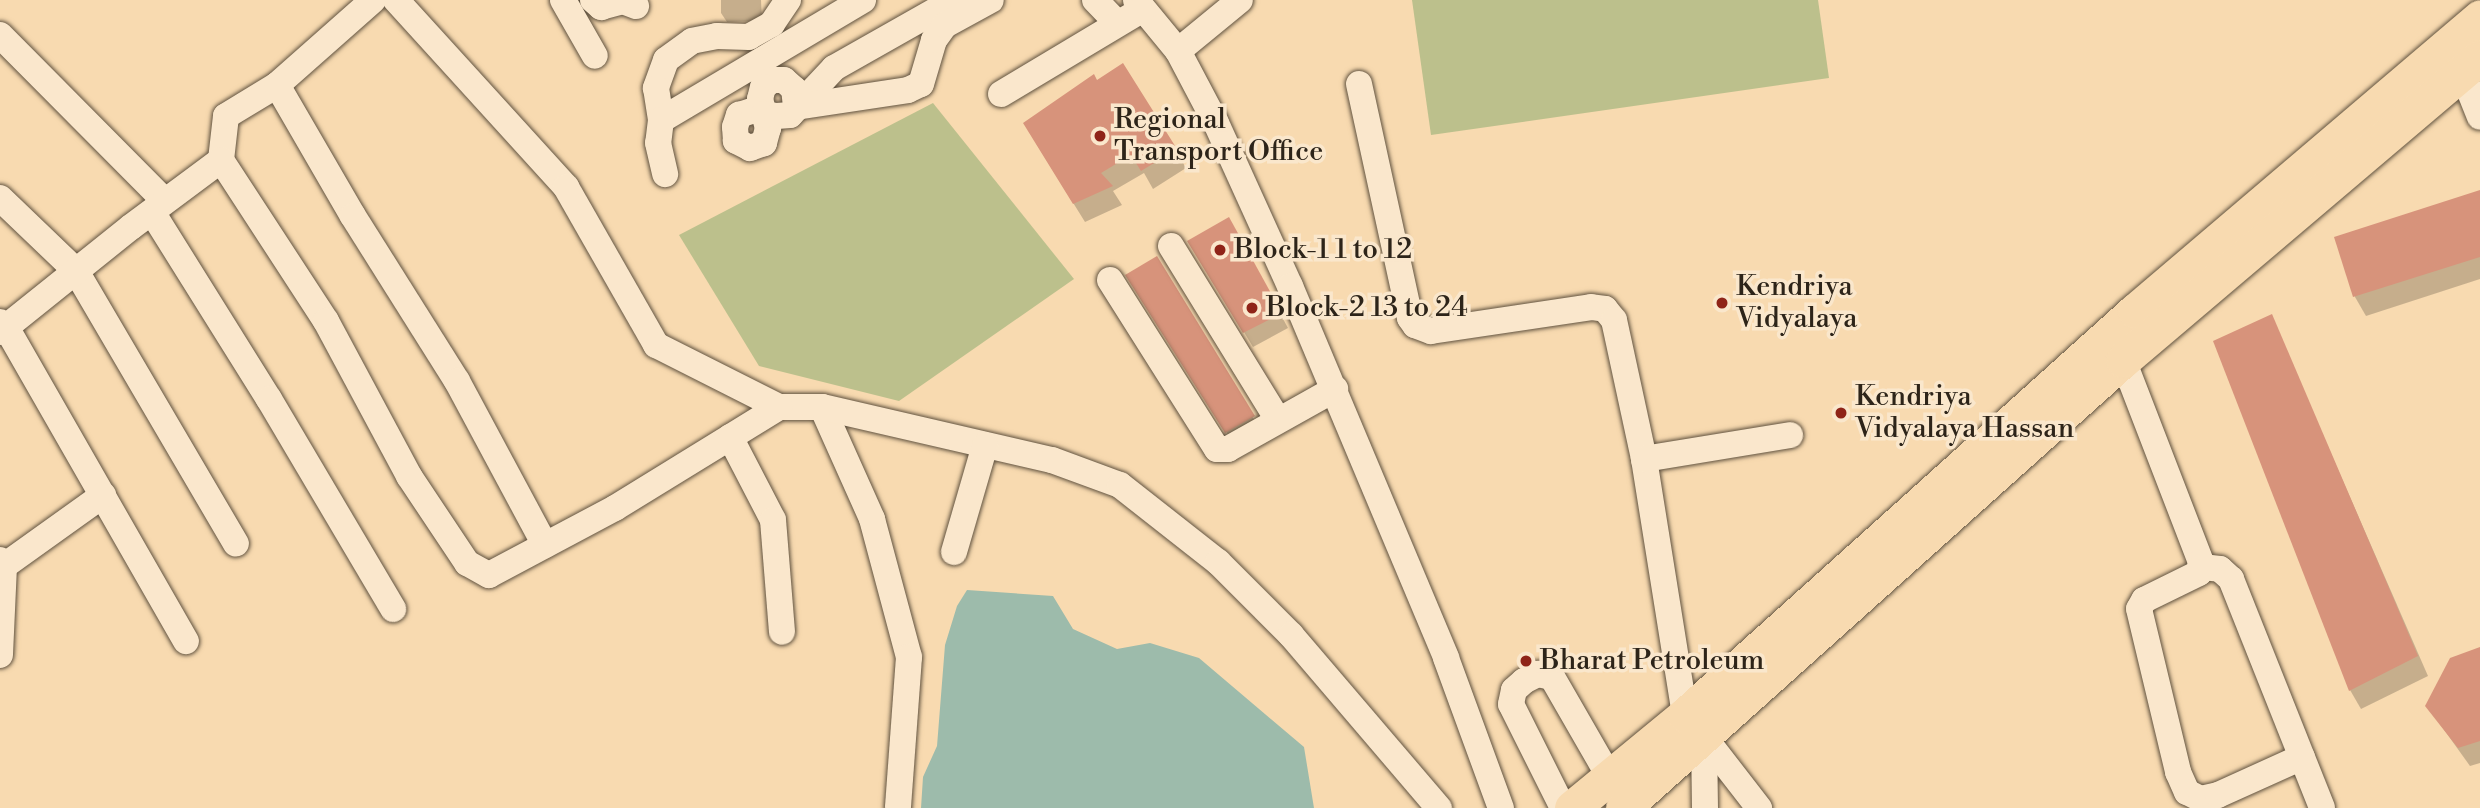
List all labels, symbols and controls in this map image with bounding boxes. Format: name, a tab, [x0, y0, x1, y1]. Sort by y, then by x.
place label: Regional Transport Office	[1114, 103, 1323, 169]
marker: Regional Transport Office	[1092, 128, 1108, 144]
place label: Block-1 1 to 12	[1234, 233, 1412, 267]
marker: Block-1 1 to 12	[1212, 242, 1228, 258]
place label: Kendriya Vidyalaya	[1736, 270, 1857, 336]
place label: Block-2 13 to 24	[1266, 291, 1468, 325]
marker: Kendriya Vidyalaya	[1714, 295, 1730, 311]
marker: Block-2 13 to 24	[1244, 300, 1260, 316]
place label: Kendriya Vidyalaya Hassan	[1855, 380, 2074, 446]
marker: Kendriya Vidyalaya Hassan	[1833, 405, 1849, 421]
place label: Bharat Petroleum	[1540, 644, 1764, 678]
marker: Bharat Petroleum	[1518, 653, 1534, 669]

